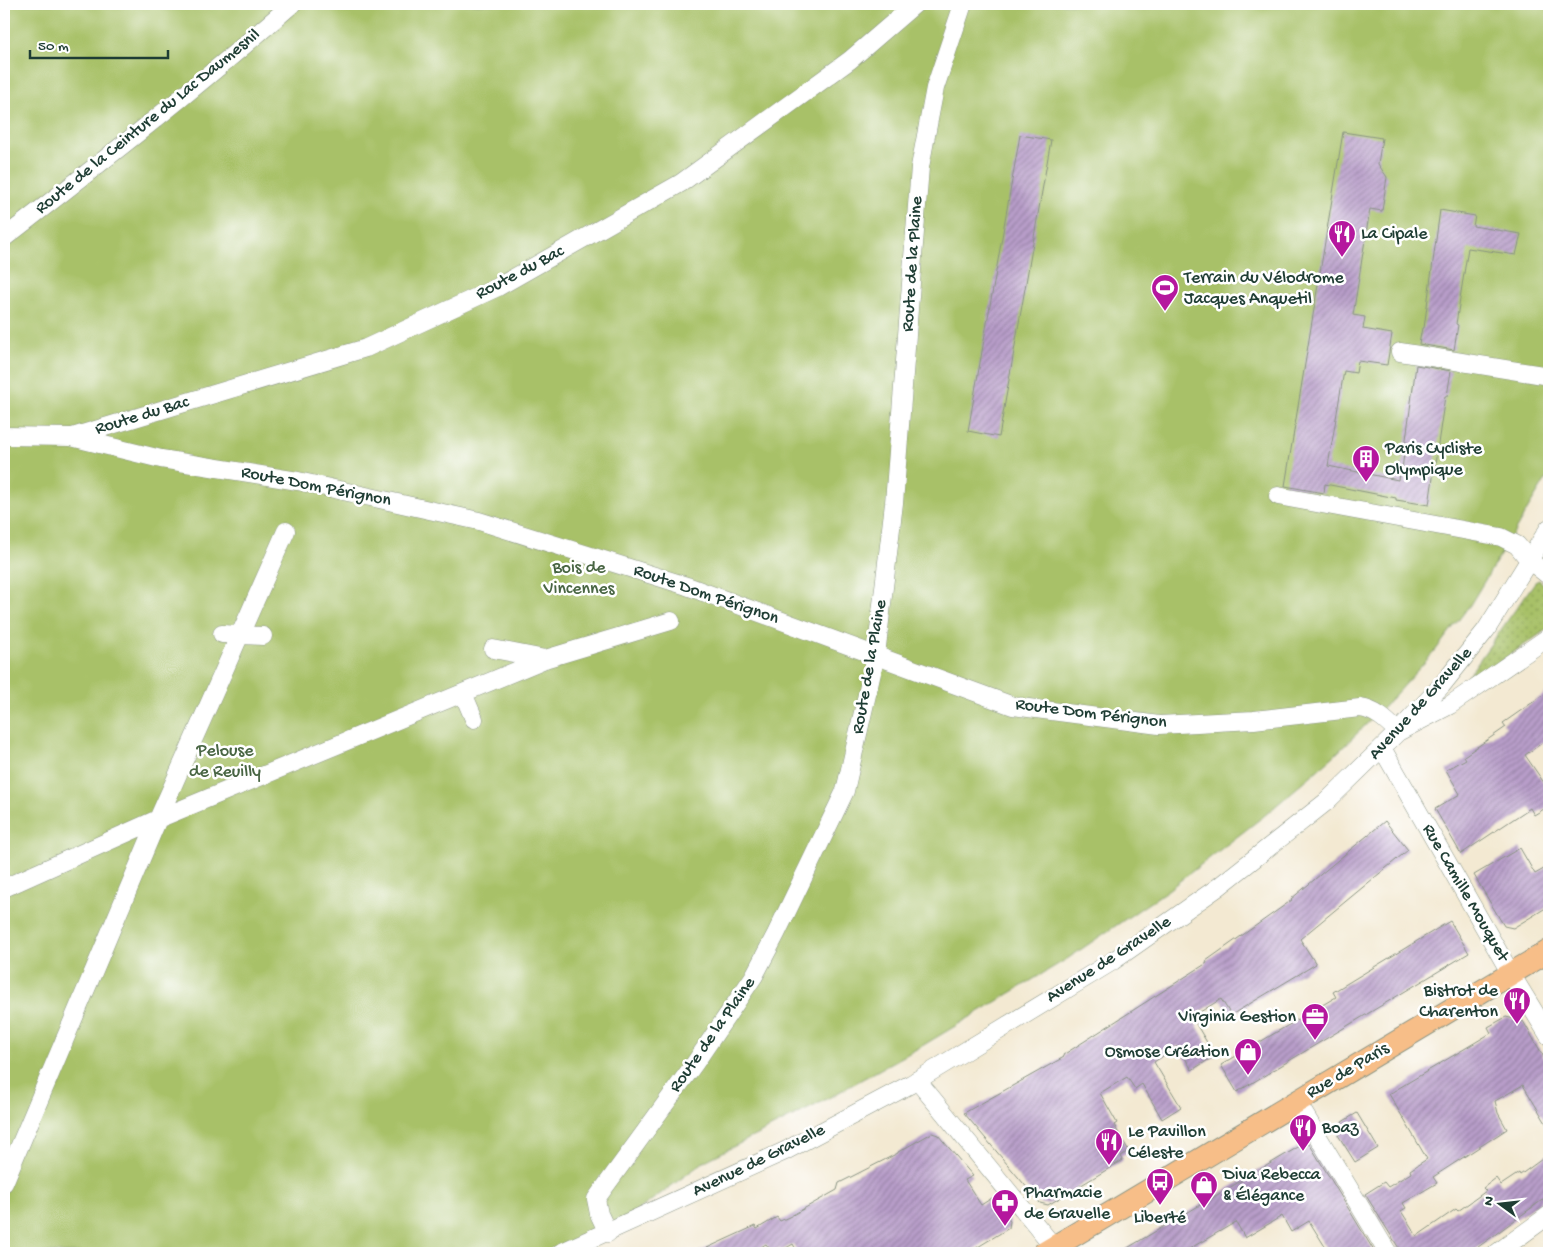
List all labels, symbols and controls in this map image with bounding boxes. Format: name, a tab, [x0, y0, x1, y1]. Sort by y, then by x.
street label: Route de la Ceinture du Lac Daumesnil	[31, 25, 265, 219]
scale bar	[30, 28, 168, 60]
text: 50 m	[38, 38, 69, 56]
street label: Route de la Plaine	[898, 195, 928, 333]
restaurant icon: La Cipale	[1327, 219, 1357, 258]
place label: La Cipale	[1361, 224, 1428, 245]
street label: Route du Bac	[472, 241, 568, 305]
place label: Terrain du Vélodrome Jacques Anquetil	[1183, 268, 1345, 310]
sports icon: Terrain du Vélodrome Jacques Anquetil	[1150, 273, 1180, 312]
street label: Route du Bac	[93, 392, 192, 440]
place label: Paris Cycliste Olympique	[1384, 439, 1483, 481]
building icon: Paris Cycliste Olympique	[1351, 444, 1381, 483]
street label: Route Dom Pérignon	[239, 462, 393, 512]
park label: Bois de Vincennes	[543, 558, 616, 600]
street label: Route Dom Pérignon	[631, 560, 782, 630]
street label: Route de la Plaine	[848, 597, 892, 736]
street label: Avenue de Gravelle	[1365, 643, 1478, 765]
street label: Route Dom Pérignon	[1014, 694, 1168, 734]
park label: Pelouse de Reuilly	[189, 741, 261, 783]
street label: Rue Camille Mouquet	[1417, 820, 1514, 967]
street label: Avenue de Gravelle	[1043, 911, 1176, 1008]
street label: Route de la Plaine	[665, 973, 761, 1097]
place label: Bistrot de Charenton	[1419, 981, 1499, 1023]
restaurant icon: Bistrot de Charenton	[1502, 986, 1532, 1025]
office icon: Virginia Gestion	[1300, 1002, 1330, 1041]
place label: Virginia Gestion	[1177, 1007, 1296, 1028]
shop icon: Osmose Création	[1233, 1037, 1263, 1076]
street label: Rue de Paris	[1303, 1038, 1394, 1104]
place label: Osmose Création	[1105, 1042, 1229, 1063]
restaurant icon: Boaz	[1288, 1113, 1318, 1152]
place label: Boaz	[1321, 1118, 1360, 1139]
street label: Avenue de Gravelle	[689, 1120, 829, 1202]
place label: Le Pavillon Céleste	[1128, 1122, 1206, 1164]
restaurant icon: Le Pavillon Céleste	[1094, 1127, 1124, 1166]
place label: Diva Rebecca & Élégance	[1222, 1165, 1322, 1207]
bus stop icon: Liberté	[1145, 1167, 1175, 1206]
shop icon: Diva Rebecca & Élégance	[1189, 1170, 1219, 1209]
north arrow	[1476, 1180, 1526, 1230]
place label: Pharmacie de Gravelle	[1023, 1183, 1111, 1225]
pharmacy icon: Pharmacie de Gravelle	[990, 1188, 1020, 1227]
text: N	[1480, 1195, 1499, 1208]
place label: Liberté	[1134, 1208, 1187, 1229]

